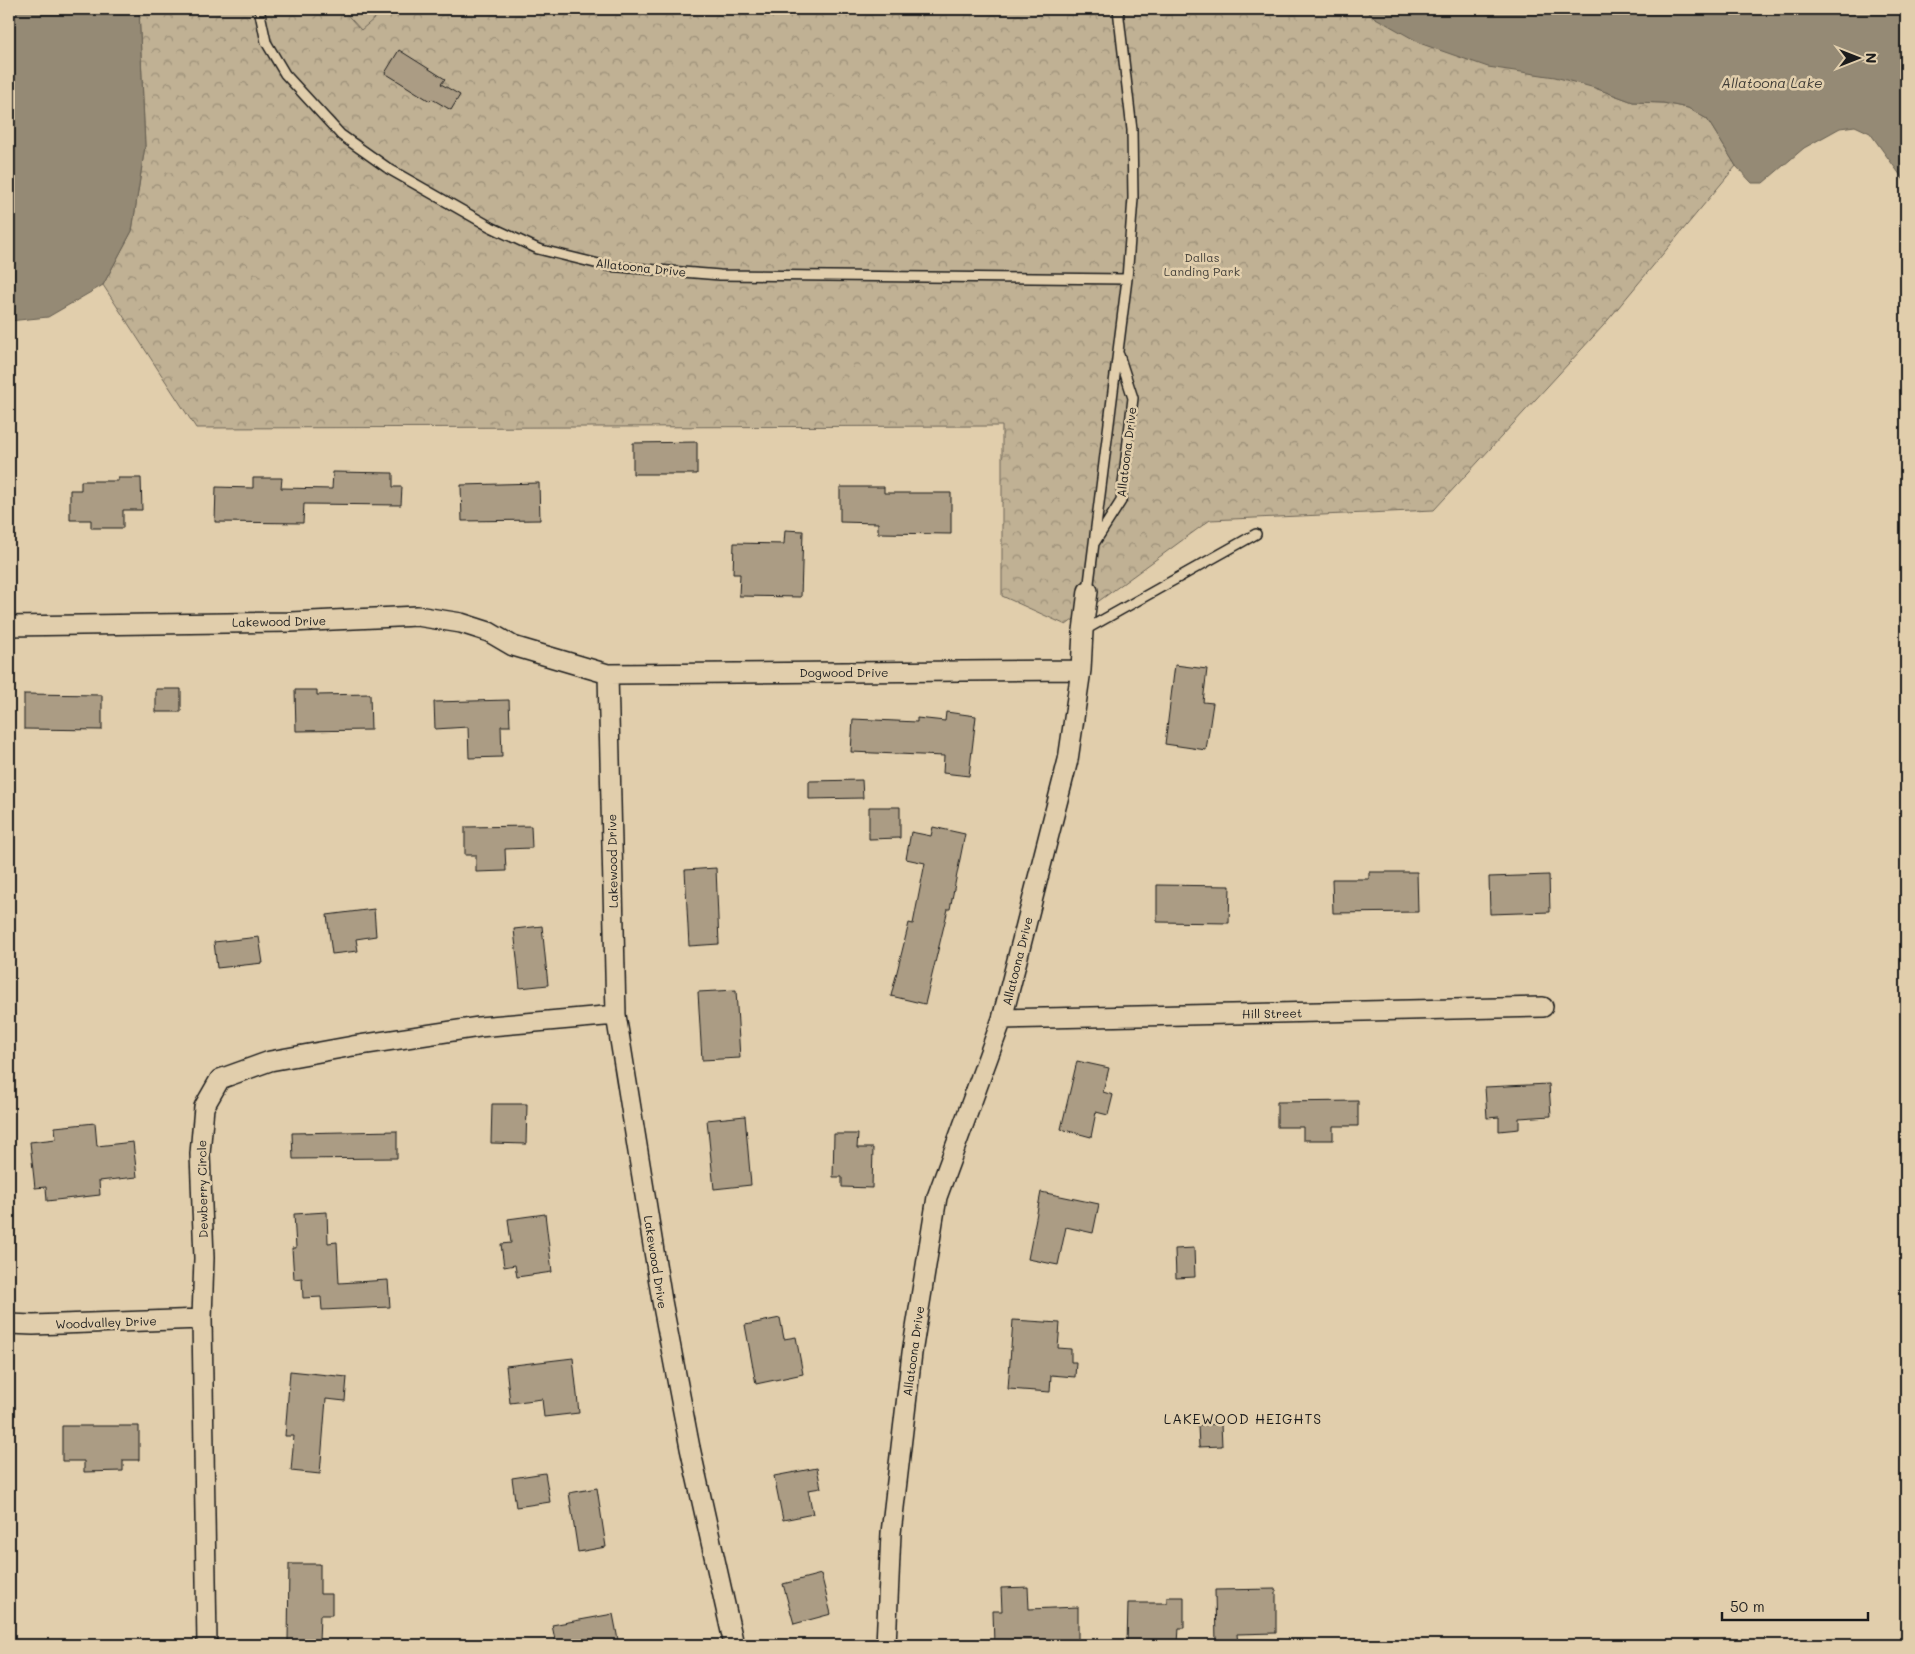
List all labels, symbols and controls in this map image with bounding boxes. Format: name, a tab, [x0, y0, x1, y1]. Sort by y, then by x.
north arrow	[1832, 32, 1882, 82]
text: N	[1862, 53, 1881, 63]
water label: Allatoona Lake	[1721, 73, 1823, 92]
park label: Dallas Landing Park	[1164, 249, 1240, 279]
street label: Allatoona Drive	[595, 254, 687, 280]
street label: Allatoona Drive	[1113, 406, 1139, 498]
street label: Lakewood Drive	[232, 612, 326, 630]
street label: Dogwood Drive	[799, 664, 889, 680]
street label: Lakewood Drive	[603, 814, 621, 908]
street label: Allatoona Drive	[998, 915, 1036, 1007]
street label: Hill Street	[1242, 1004, 1302, 1022]
street label: Dewberry Circle	[193, 1140, 211, 1238]
street label: Lakewood Drive	[641, 1214, 671, 1310]
street label: Allatoona Drive	[899, 1305, 927, 1397]
street label: Woodvalley Drive	[55, 1312, 157, 1332]
district label: LAKEWOOD HEIGHTS	[1164, 1409, 1322, 1428]
scale bar	[1722, 1589, 1869, 1621]
text: 50 m	[1730, 1596, 1765, 1616]

